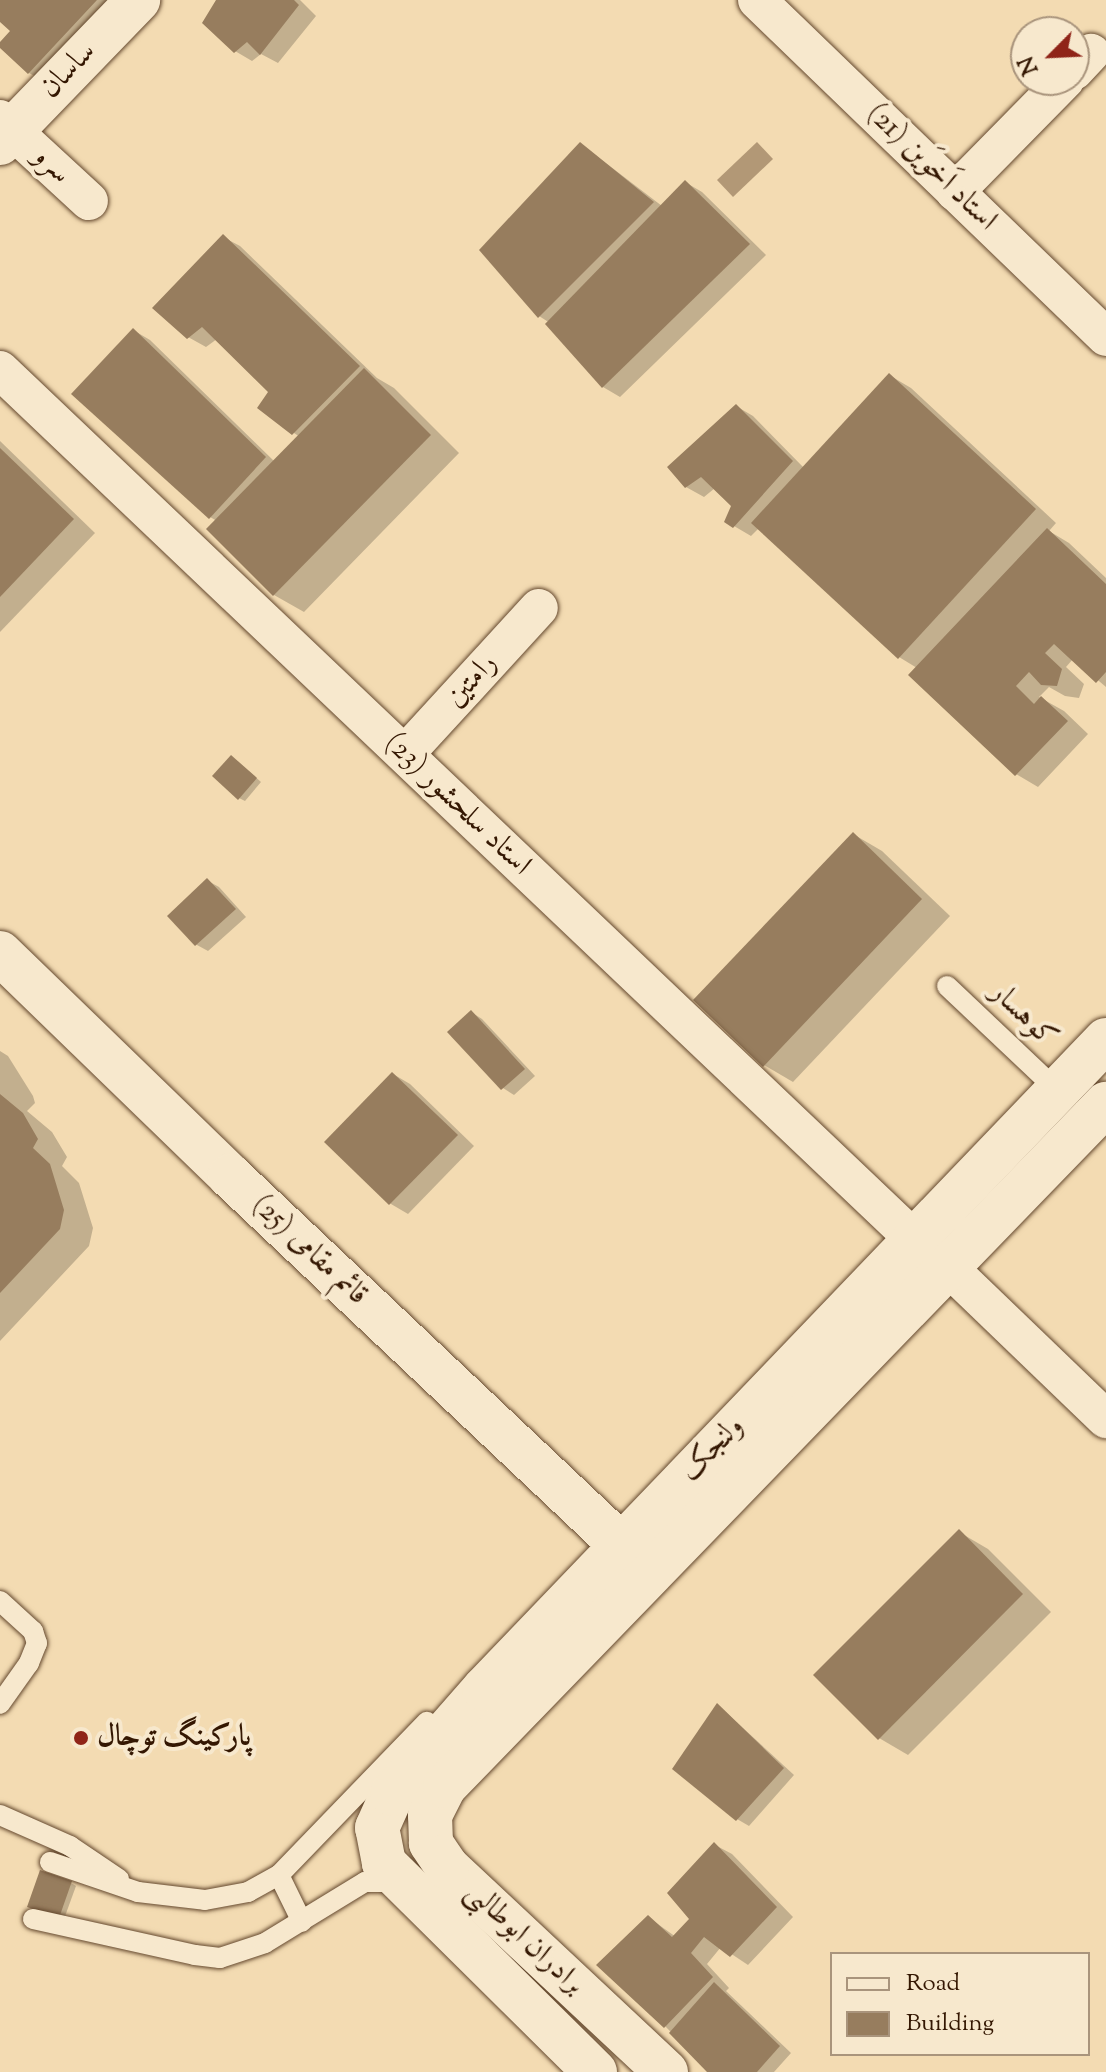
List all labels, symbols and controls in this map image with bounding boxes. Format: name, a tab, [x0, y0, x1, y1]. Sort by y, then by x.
north arrow	[1010, 16, 1090, 96]
street label: ساسان	[33, 35, 105, 107]
text: N	[1012, 50, 1048, 79]
street label: استاد اَخوَين (21)	[858, 97, 1004, 239]
street label: سرو	[24, 140, 78, 192]
street label: رامتین	[438, 647, 506, 715]
street label: استاد سلحشور (23)	[376, 726, 538, 884]
street label: کوهسار	[982, 975, 1064, 1057]
street label: قائم مقامی (25)	[243, 1188, 375, 1314]
street label: ولنجک	[673, 1410, 753, 1490]
place label: پارکینگ توچال	[97, 1720, 251, 1756]
marker: پارکینگ توچال	[72, 1729, 90, 1747]
street label: برادران ابوطالبی	[457, 1875, 591, 2003]
legend	[830, 1952, 1090, 2056]
text: Road	[906, 1967, 960, 2001]
text: Building	[906, 2007, 994, 2041]

